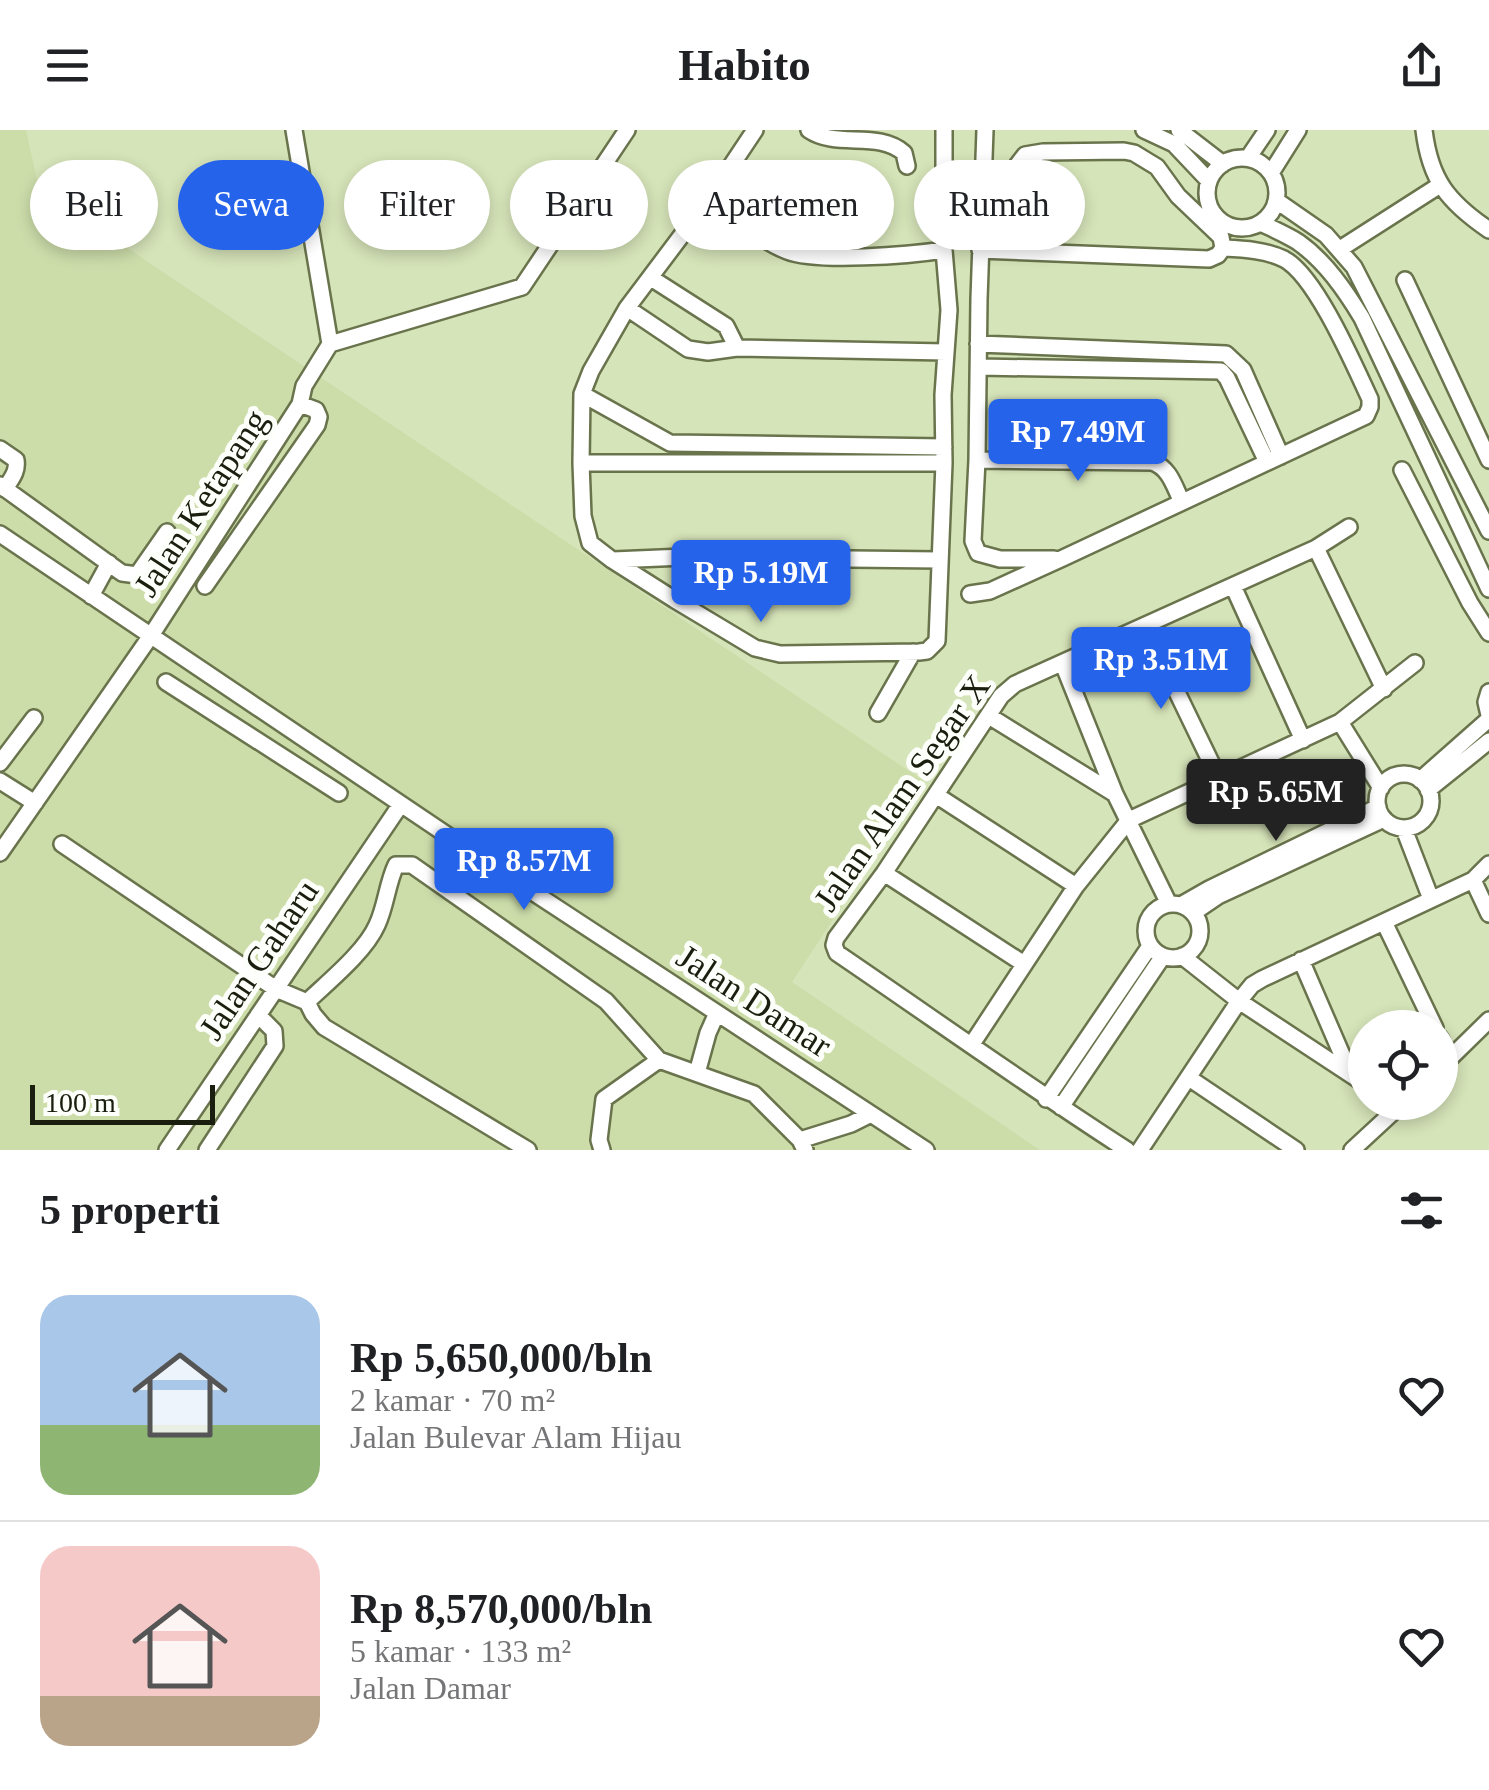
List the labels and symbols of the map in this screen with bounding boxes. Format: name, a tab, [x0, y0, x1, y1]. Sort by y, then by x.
pin: Rp 7.49M	[975, 399, 1181, 484]
street label: Jalan Ketapang	[126, 402, 276, 604]
pin: Rp 5.19M	[658, 540, 864, 625]
pin: Rp 3.51M	[1058, 627, 1264, 712]
street label: Jalan Alam Segar X	[806, 668, 998, 918]
pin: Rp 5.65M	[1173, 759, 1379, 844]
pin: Rp 8.57M	[421, 828, 627, 913]
street label: Jalan Gaharu	[191, 873, 327, 1047]
street label: Jalan Damar	[670, 937, 839, 1065]
scale bar	[30, 1080, 215, 1124]

